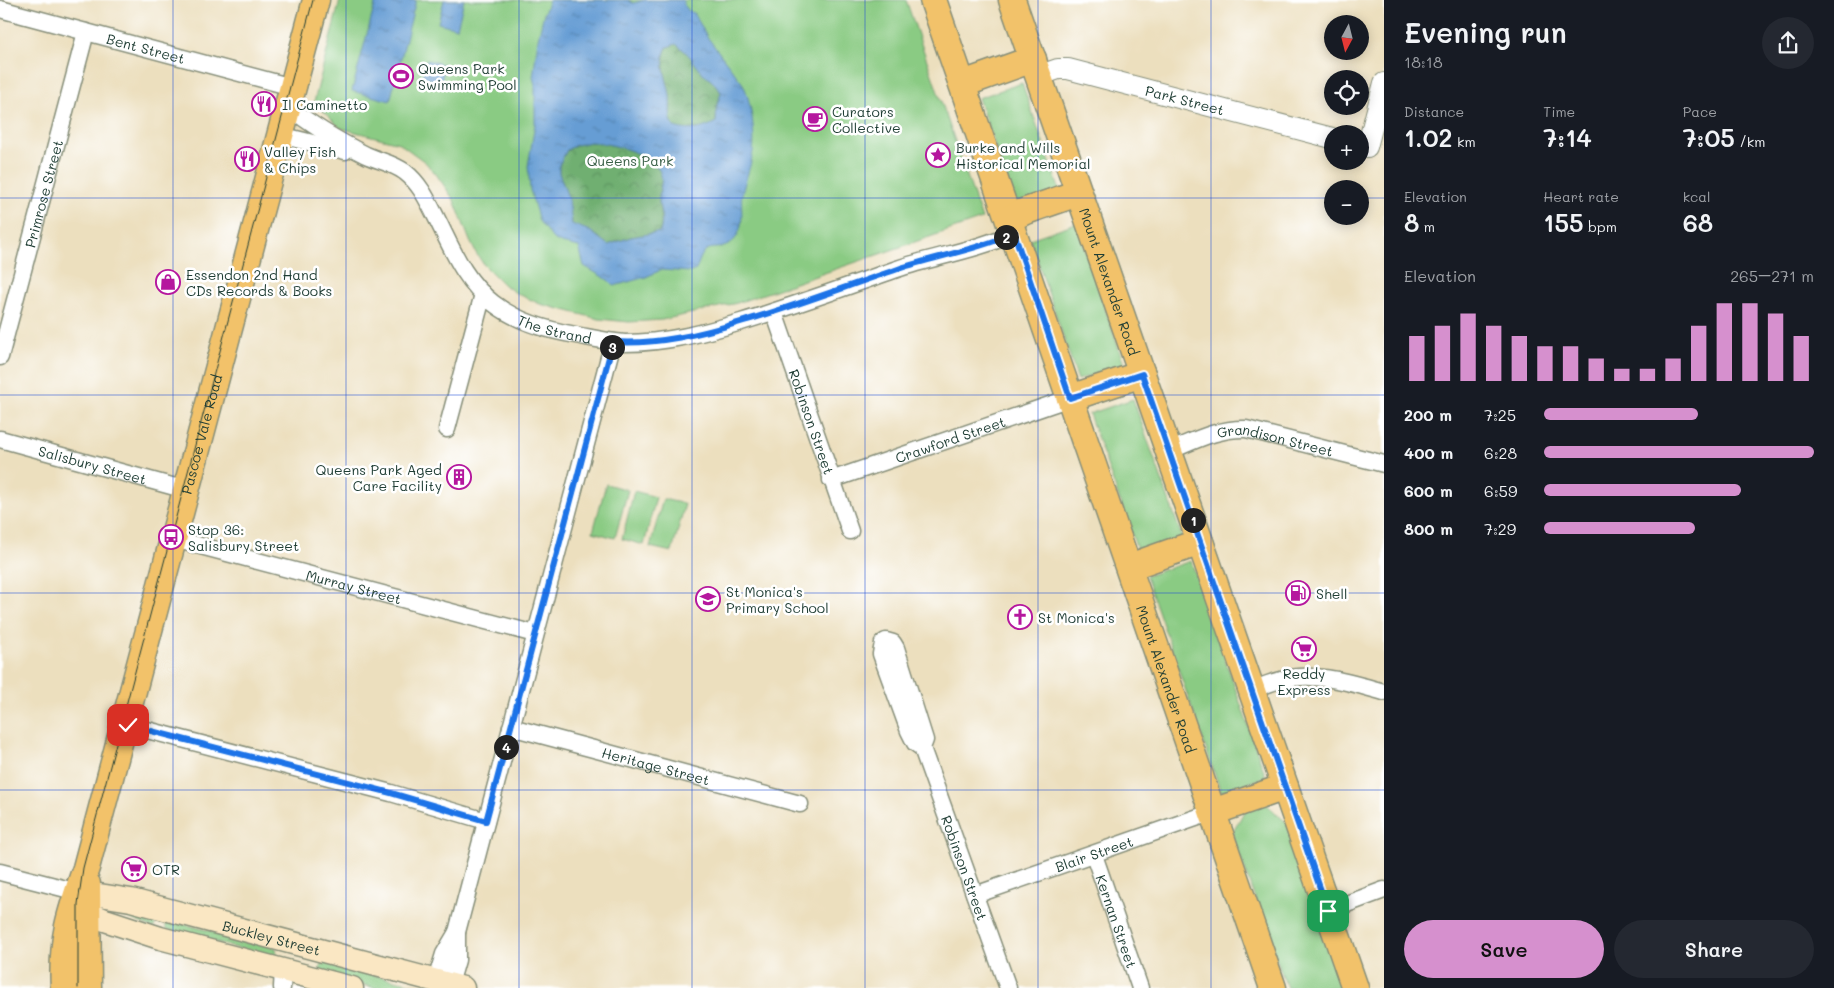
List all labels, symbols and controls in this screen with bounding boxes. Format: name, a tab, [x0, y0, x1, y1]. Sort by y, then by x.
text: Evening run	[1404, 14, 1567, 50]
north arrow	[1324, 15, 1369, 60]
map controls	[1324, 15, 1369, 225]
button: share	[1762, 17, 1814, 69]
street label: Bent Street	[105, 28, 187, 68]
text: 18:18	[1404, 51, 1443, 72]
place label: Queens Park Swimming Pool	[418, 59, 517, 94]
sports icon: Queens Park Swimming Pool	[388, 63, 414, 89]
button: locate	[1324, 70, 1369, 115]
street label: Park Street	[1143, 80, 1226, 119]
restaurant icon: Il Caminetto	[251, 91, 277, 117]
place label: Il Caminetto	[282, 95, 367, 114]
place label: Curators Collective	[832, 102, 901, 137]
text: Distance	[1404, 102, 1464, 121]
text: Time	[1543, 102, 1575, 121]
text: Pace	[1683, 102, 1717, 121]
cafe icon: Curators Collective	[802, 106, 828, 132]
text: 1.02	[1404, 121, 1453, 153]
text: 7:14	[1543, 121, 1592, 153]
text: 7:05	[1683, 121, 1735, 153]
button: +	[1324, 125, 1369, 170]
text: km	[1453, 132, 1476, 151]
text: /km	[1735, 132, 1765, 151]
street label: Primrose Street	[20, 138, 67, 250]
place label: Burke and Wills Historical Memorial	[956, 138, 1091, 173]
place label: Valley Fish & Chips	[264, 142, 336, 177]
place icon: Burke and Wills Historical Memorial	[925, 142, 951, 168]
restaurant icon: Valley Fish & Chips	[234, 146, 260, 172]
park label: Queens Park	[587, 151, 673, 170]
button: −	[1324, 180, 1369, 225]
text: Elevation	[1404, 187, 1467, 206]
text: Heart rate	[1543, 187, 1619, 206]
text: kcal	[1683, 187, 1711, 206]
street label: Mount Alexander Road	[1075, 205, 1144, 358]
text: 8	[1404, 206, 1419, 238]
text: 155	[1543, 206, 1584, 238]
text: 68	[1683, 206, 1713, 238]
text: m	[1419, 217, 1435, 236]
text: bpm	[1584, 217, 1617, 236]
pin: 2	[994, 224, 1018, 250]
text: 2	[1003, 228, 1010, 247]
place label: Essendon 2nd Hand CDs Records & Books	[186, 265, 332, 300]
text: Elevation	[1404, 265, 1476, 286]
text: 265–271 m	[1730, 265, 1814, 286]
shop icon: Essendon 2nd Hand CDs Records & Books	[155, 269, 181, 295]
street label: The Strand	[515, 310, 593, 347]
pin: 3	[600, 334, 624, 360]
text: 3	[608, 338, 617, 357]
street label: Robinson Street	[785, 366, 839, 477]
street label: Pascoe Vale Road	[176, 372, 226, 496]
text: 200 m	[1404, 404, 1452, 425]
text: 7:25	[1484, 404, 1516, 425]
street label: Crawford Street	[893, 411, 1008, 467]
street label: Grandison Street	[1215, 419, 1335, 460]
street label: Salisbury Street	[36, 441, 149, 488]
text: 400 m	[1404, 442, 1453, 463]
text: 6:28	[1484, 442, 1517, 463]
place label: Queens Park Aged Care Facility	[315, 460, 442, 495]
building icon: Queens Park Aged Care Facility	[446, 464, 472, 490]
text: 600 m	[1404, 480, 1453, 501]
text: 6:59	[1484, 480, 1517, 501]
pin: 1	[1180, 508, 1206, 532]
text: 1	[1190, 511, 1197, 530]
text: 800 m	[1404, 518, 1453, 539]
text: 7:29	[1484, 518, 1516, 539]
place label: Stop 36: Salisbury Street	[188, 520, 299, 555]
bus stop icon: Stop 36: Salisbury Street	[158, 524, 184, 550]
street label: Murray Street	[304, 565, 404, 608]
fuel station icon: Shell	[1285, 580, 1311, 606]
place label: St Monica's Primary School	[726, 582, 829, 617]
place label: Shell	[1316, 584, 1347, 603]
school or university icon: St Monica's Primary School	[695, 586, 721, 612]
street label: Mount Alexander Road	[1132, 602, 1201, 755]
church icon: St Monica's	[1007, 604, 1033, 630]
place label: St Monica's	[1038, 608, 1115, 627]
supermarket icon: Reddy Express	[1291, 636, 1317, 662]
place label: Reddy Express	[1277, 664, 1331, 699]
pin	[107, 704, 149, 746]
icon: check	[114, 711, 142, 739]
pin: 4	[494, 734, 518, 760]
text: 4	[502, 738, 511, 757]
street label: Heritage Street	[600, 742, 712, 789]
street label: Robinson Street	[937, 813, 992, 923]
street label: Blair Street	[1052, 831, 1136, 876]
supermarket icon: OTR	[121, 856, 147, 882]
place label: OTR	[152, 860, 180, 879]
street label: Kernan Street	[1092, 872, 1142, 970]
pin	[1307, 890, 1349, 932]
icon: arrive	[1314, 897, 1342, 925]
street label: Buckley Street	[221, 915, 323, 959]
button: Save	[1404, 920, 1604, 978]
button: Share	[1614, 920, 1814, 978]

